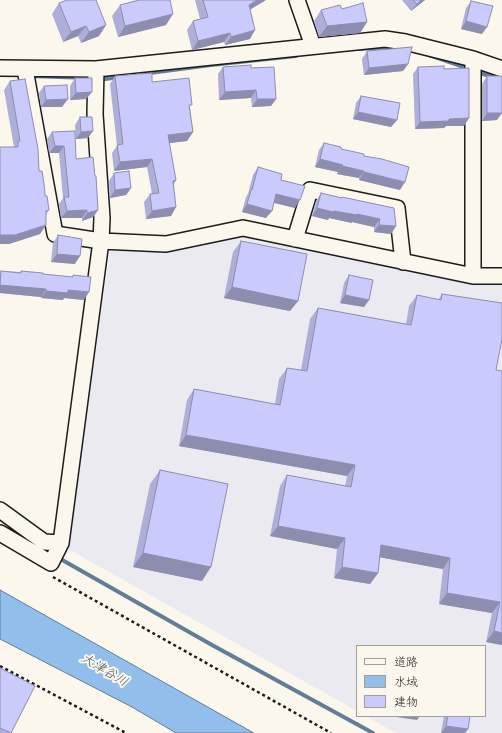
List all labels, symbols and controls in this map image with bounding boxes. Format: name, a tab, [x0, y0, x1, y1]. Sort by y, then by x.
legend	[356, 645, 486, 717]
water label: 大津谷川	[78, 651, 130, 691]
text: 道路	[394, 654, 418, 671]
text: 水域	[394, 674, 418, 691]
text: 建物	[394, 694, 418, 711]

